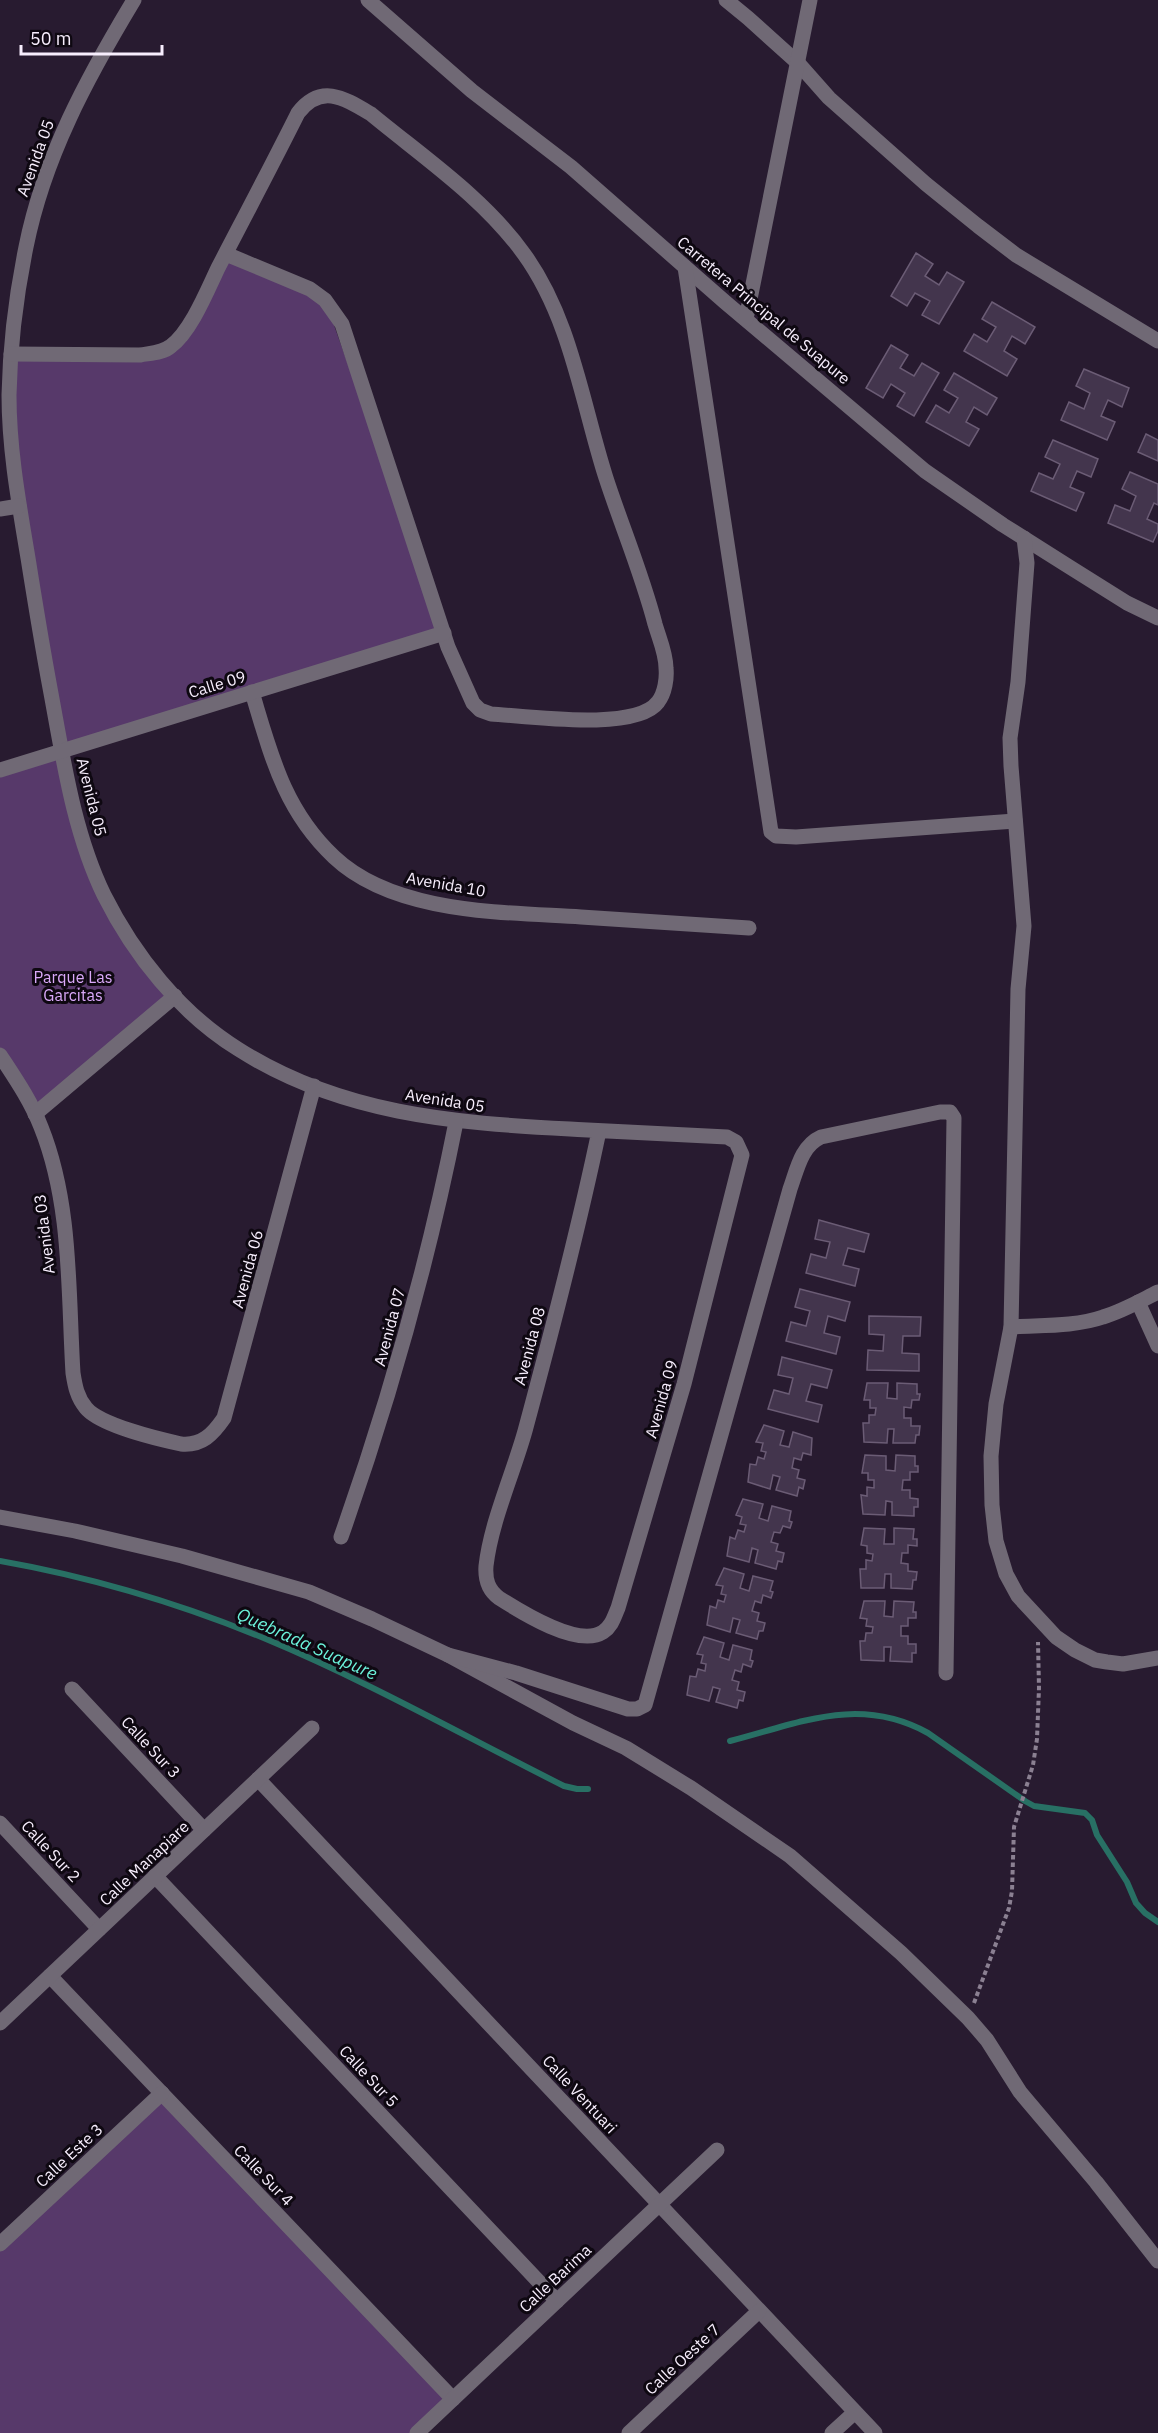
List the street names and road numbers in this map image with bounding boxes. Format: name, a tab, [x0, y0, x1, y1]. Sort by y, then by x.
street label: Avenida 05	[12, 117, 58, 199]
street label: Carretera Principal de Suapure	[673, 232, 855, 388]
street label: Calle 09	[186, 666, 248, 702]
street label: Avenida 05	[73, 756, 111, 838]
street label: Avenida 10	[405, 867, 487, 901]
street label: Avenida 05	[404, 1084, 486, 1116]
street label: Avenida 03	[29, 1193, 59, 1275]
street label: Avenida 06	[227, 1228, 267, 1310]
street label: Avenida 07	[369, 1286, 409, 1368]
street label: Avenida 08	[509, 1305, 549, 1387]
street label: Avenida 09	[640, 1358, 682, 1440]
street label: Calle Sur 3	[117, 1712, 185, 1782]
street label: Calle Sur 2	[17, 1816, 85, 1886]
street label: Calle Manapiare	[95, 1816, 193, 1910]
street label: Calle Sur 5	[335, 2041, 403, 2111]
street label: Calle Ventuari	[539, 2051, 621, 2137]
street label: Calle Este 3	[31, 2119, 107, 2191]
street label: Calle Sur 4	[230, 2140, 298, 2210]
street label: Calle Barima	[515, 2239, 595, 2316]
street label: Calle Oeste 7	[640, 2319, 724, 2399]

